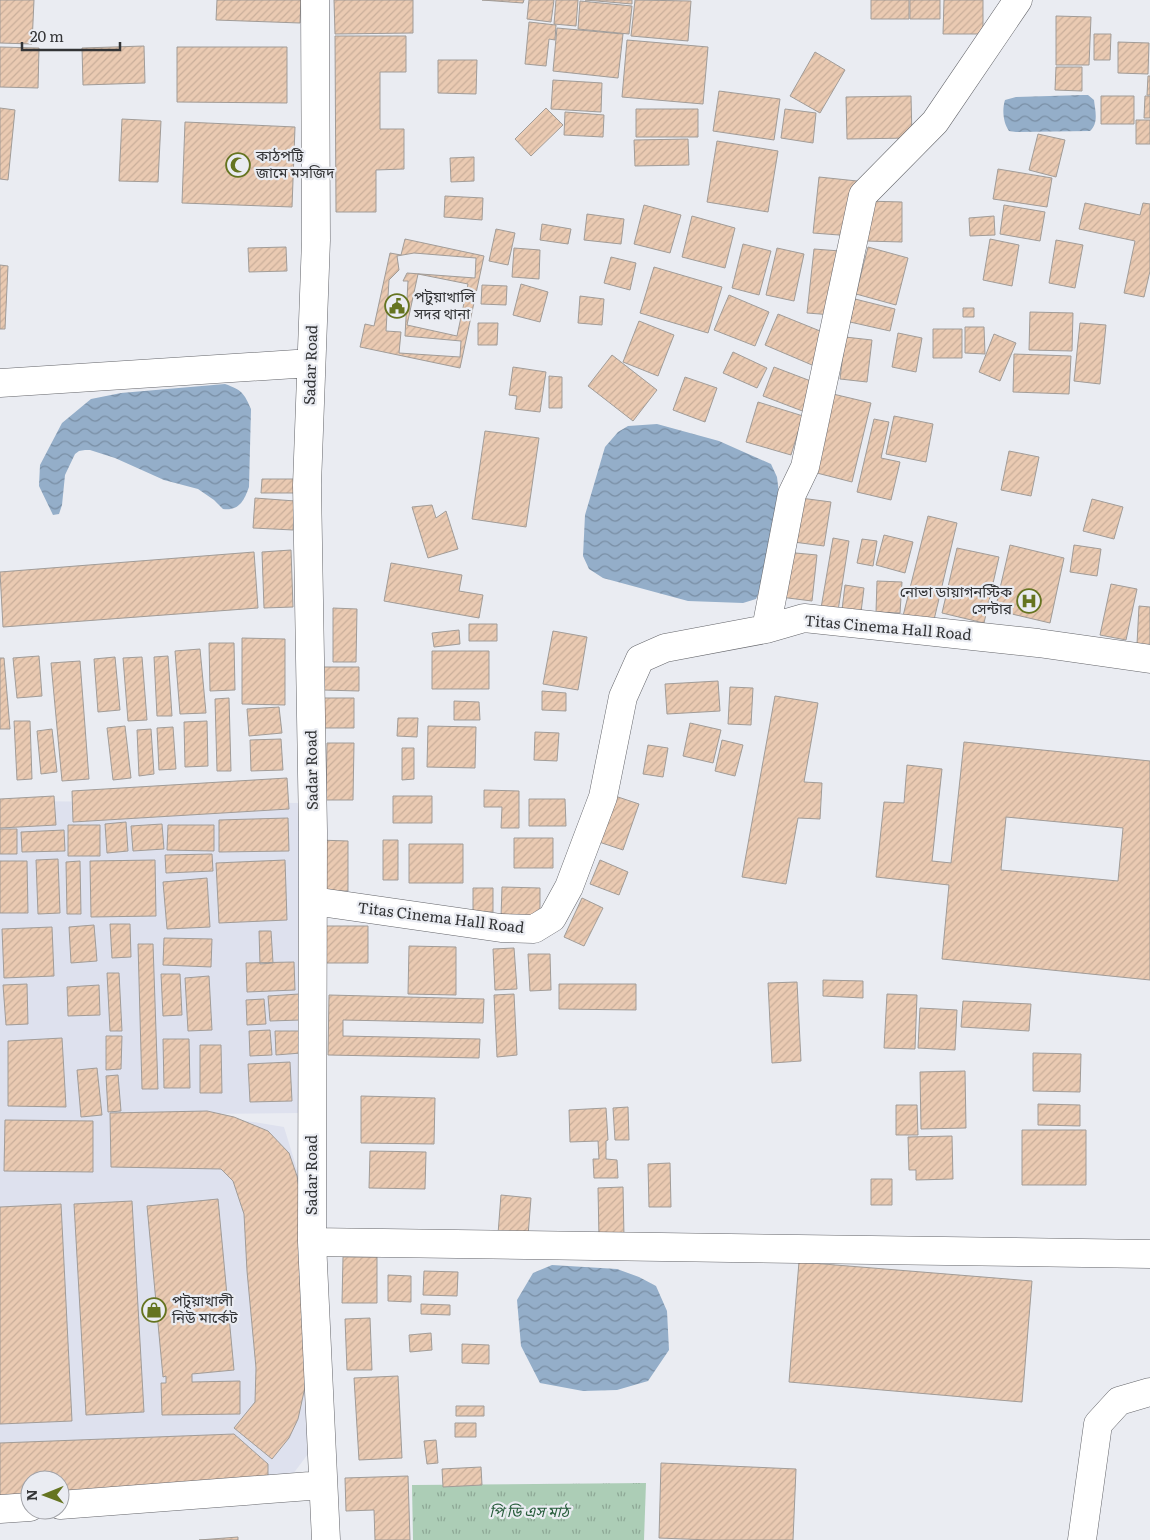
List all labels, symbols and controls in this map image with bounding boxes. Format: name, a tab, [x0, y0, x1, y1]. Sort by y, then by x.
scale bar	[22, 20, 120, 52]
text: 20 m	[30, 24, 64, 47]
place label: কাঠপট্টি জামে মসজিদ	[255, 143, 335, 183]
mosque icon: কাঠপট্টি জামে মসজিদ	[225, 152, 251, 178]
place label: পটুয়াখালি সদর থানা	[413, 284, 476, 324]
public building icon: পটুয়াখালি সদর থানা	[384, 293, 410, 319]
street label: Sadar Road	[297, 324, 322, 406]
place label: নোভা ডায়াগনস্টিক সেন্টার	[900, 579, 1013, 619]
hospital icon: নোভা ডায়াগনস্টিক সেন্টার	[1016, 588, 1042, 614]
street label: Titas Cinema Hall Road	[804, 608, 973, 645]
street label: Sadar Road	[298, 730, 323, 810]
street label: Titas Cinema Hall Road	[357, 895, 526, 938]
street label: Sadar Road	[299, 1135, 322, 1215]
place label: পটুয়াখালী নিউ মার্কেট	[171, 1288, 238, 1328]
shop icon: পটুয়াখালী নিউ মার্কেট	[141, 1297, 167, 1323]
north arrow	[20, 1470, 70, 1520]
text: N	[21, 1489, 41, 1501]
park label: পি ডি এস মাঠ	[489, 1499, 572, 1522]

